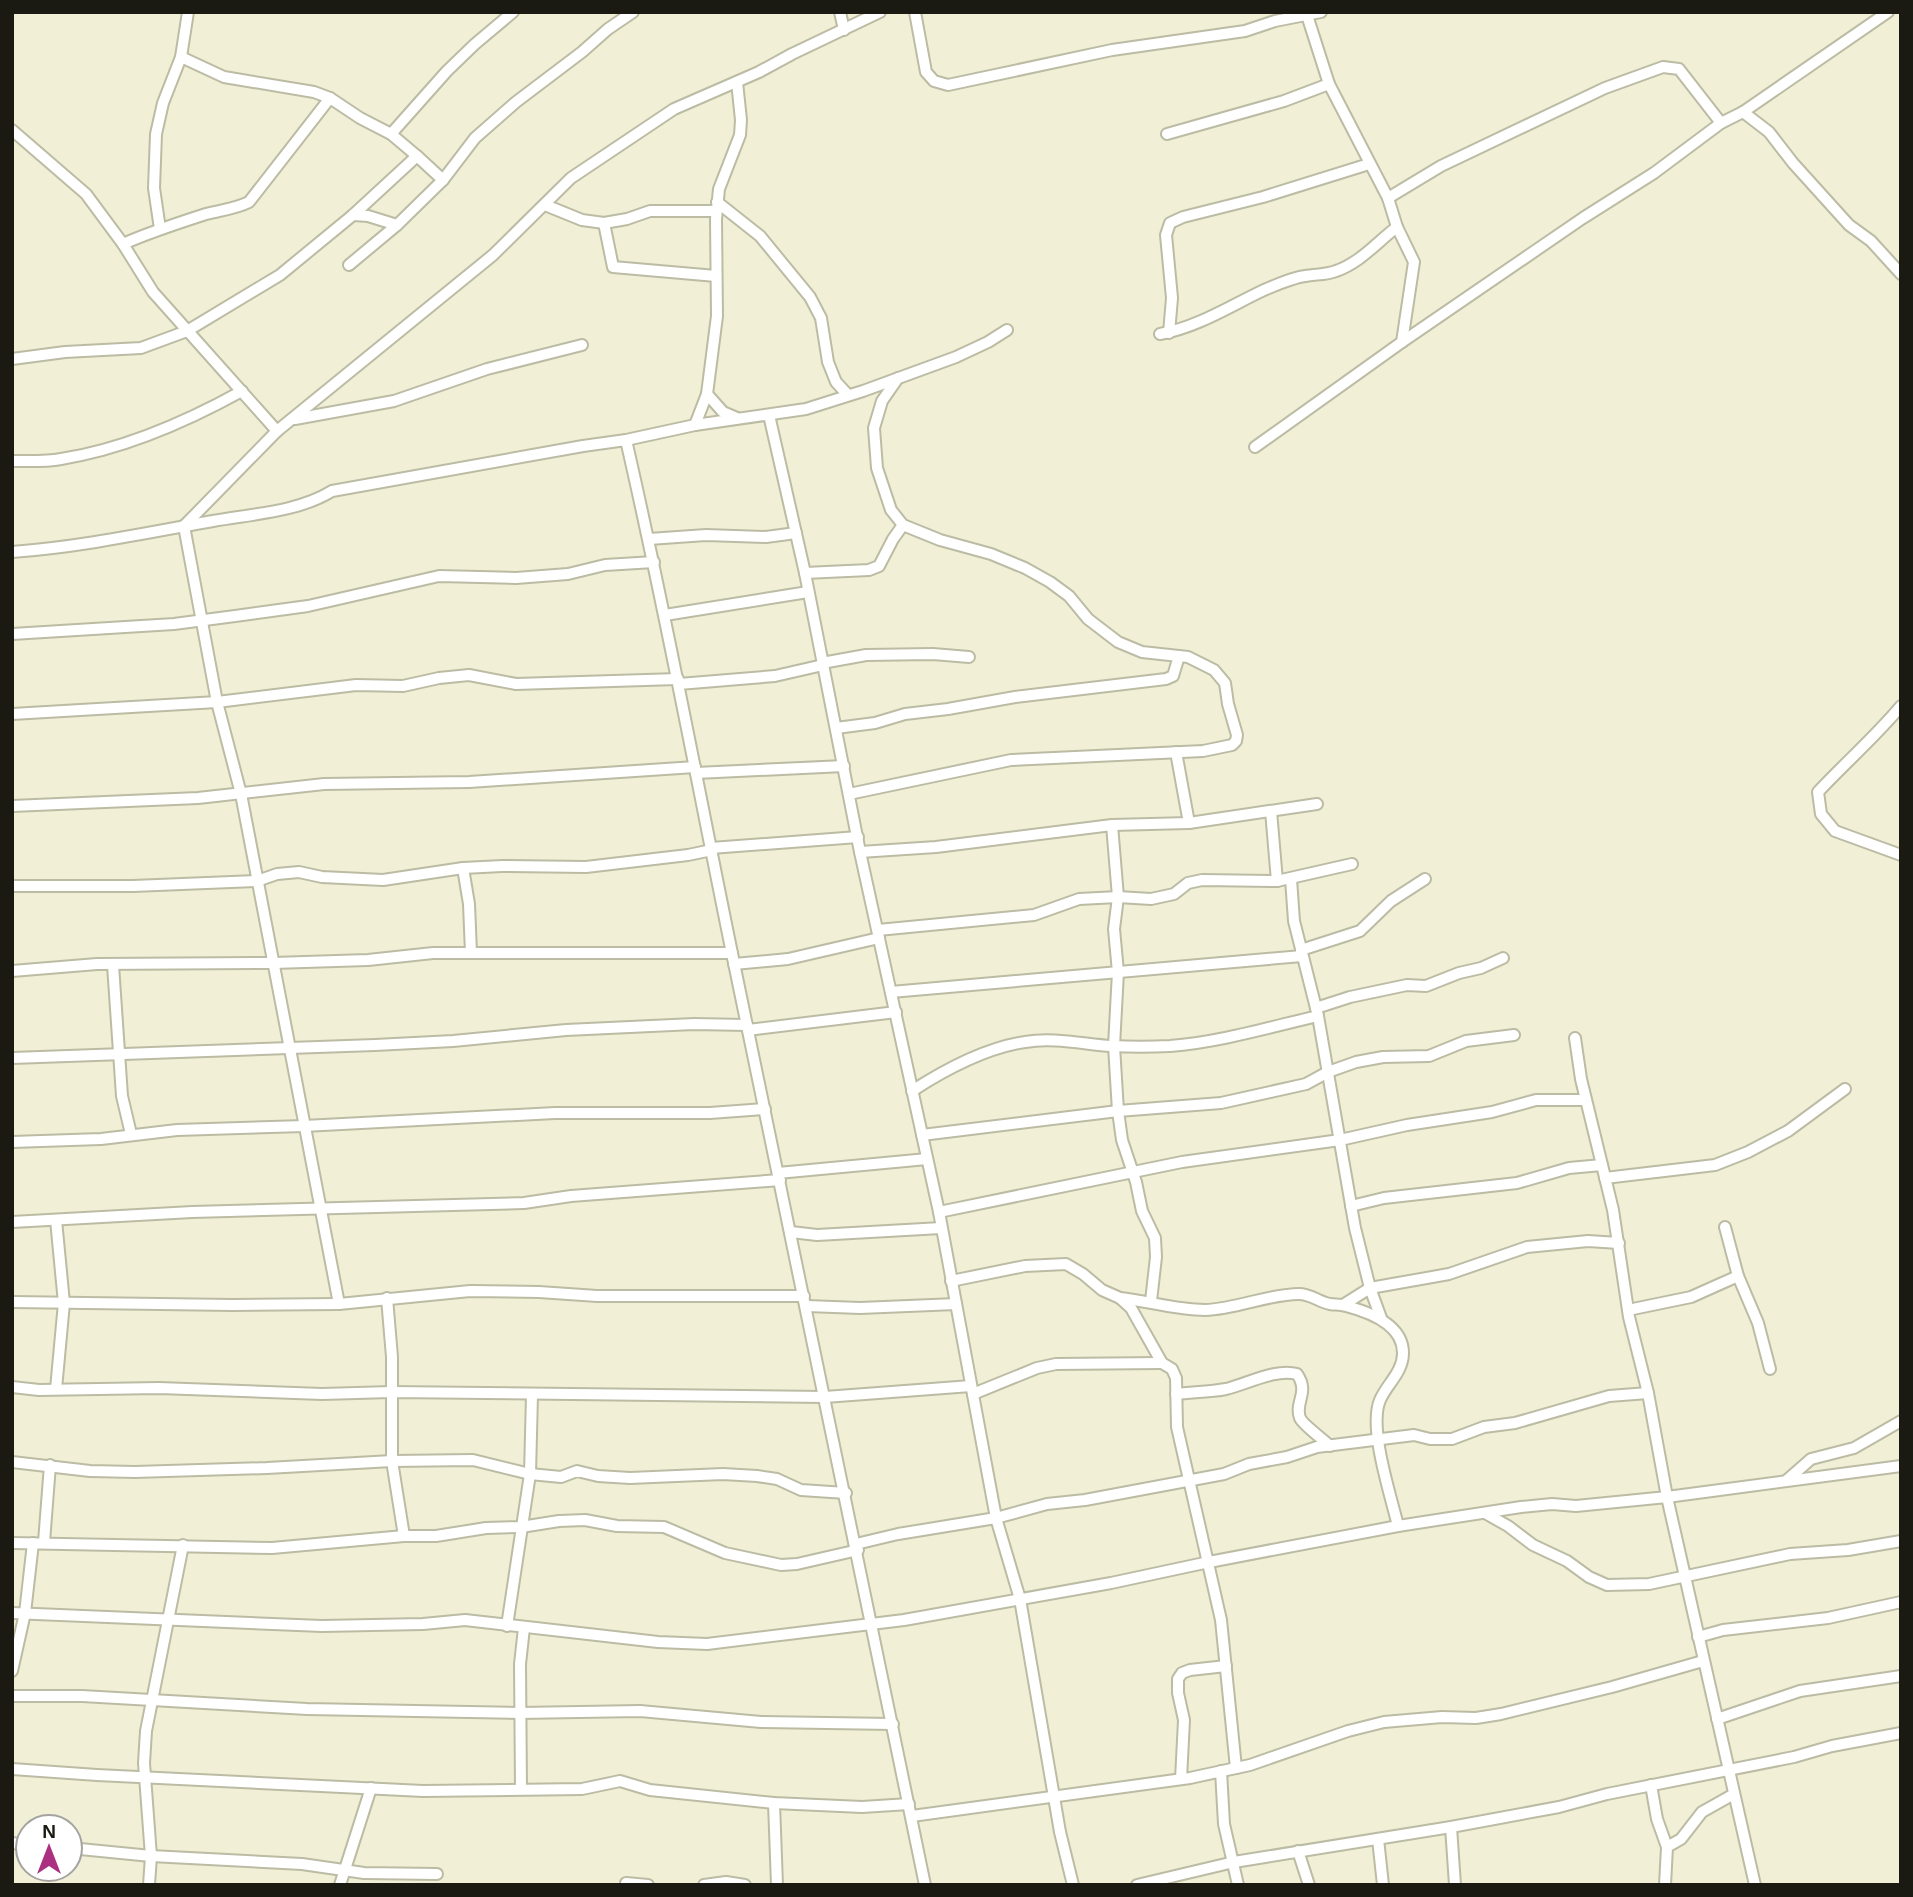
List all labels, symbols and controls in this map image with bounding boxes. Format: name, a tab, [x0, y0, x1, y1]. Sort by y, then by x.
north arrow	[14, 1813, 84, 1883]
text: N	[42, 1821, 56, 1842]

